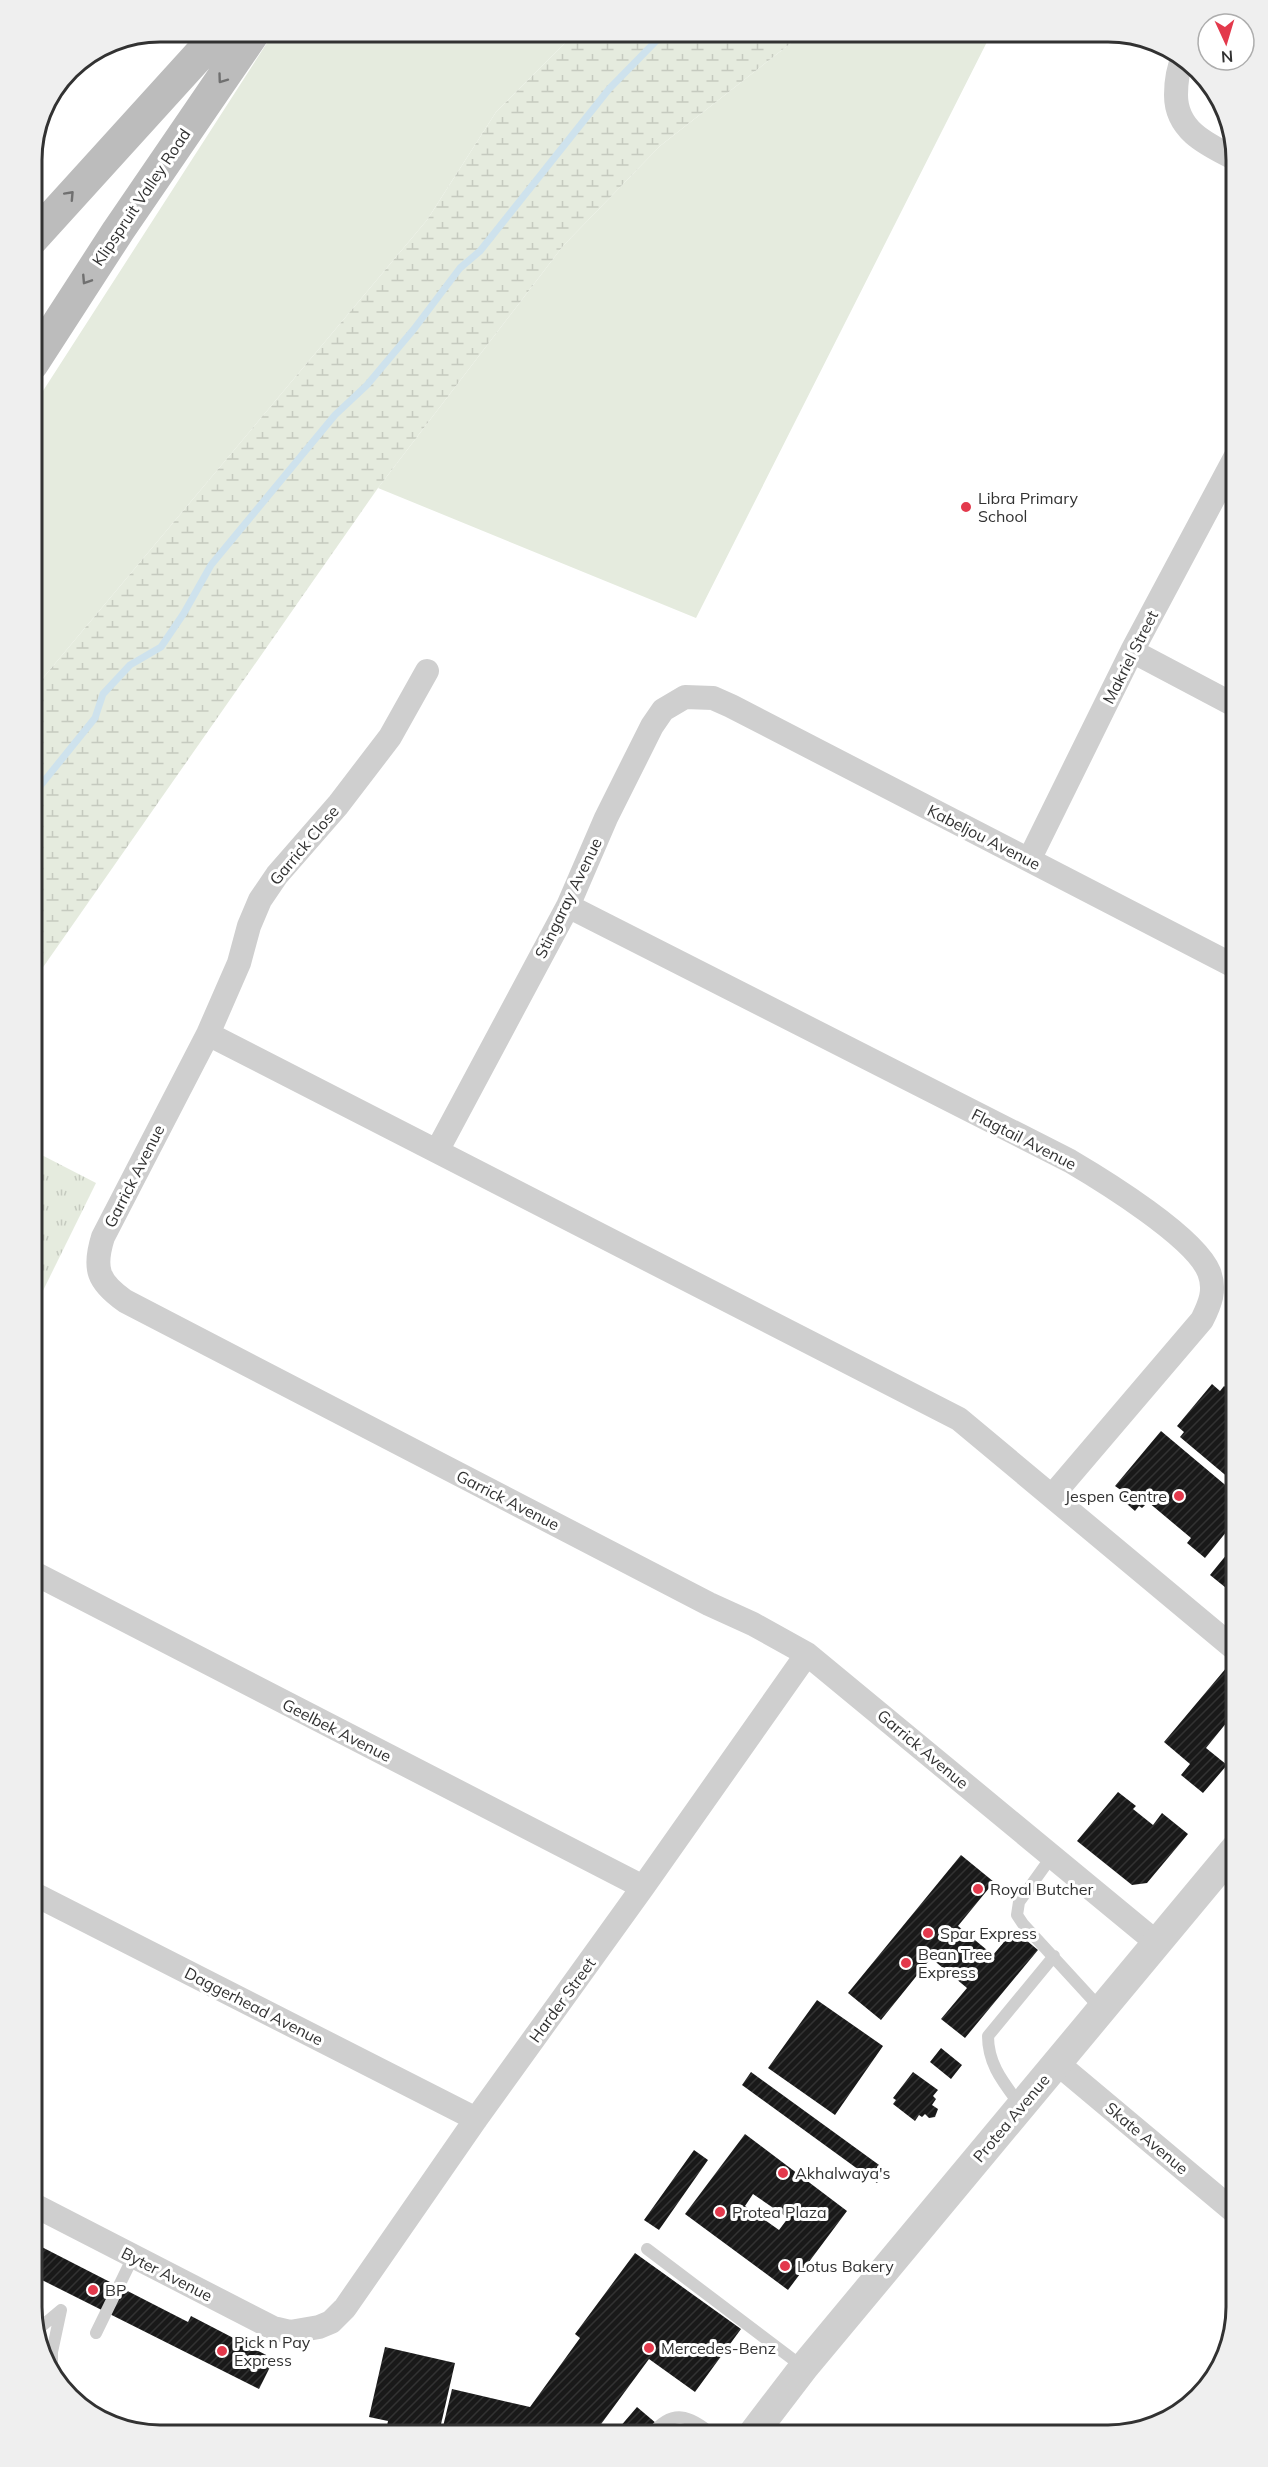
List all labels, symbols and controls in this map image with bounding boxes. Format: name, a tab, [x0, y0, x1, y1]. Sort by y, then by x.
north arrow	[1196, 12, 1256, 72]
text: N	[1220, 47, 1234, 67]
one-way arrow	[218, 73, 229, 84]
street label: Klipspruit Valley Road	[88, 124, 194, 270]
one-way arrow	[63, 192, 74, 202]
one-way arrow	[82, 274, 94, 284]
place label: Libra Primary School	[978, 488, 1078, 526]
marker: Libra Primary School	[959, 500, 973, 514]
street label: Makriel Street	[1098, 607, 1162, 707]
street label: Kabeljou Avenue	[924, 800, 1044, 874]
street label: Garrick Close	[265, 801, 343, 889]
street label: Stingaray Avenue	[530, 834, 606, 962]
street label: Flagtail Avenue	[968, 1104, 1080, 1174]
street label: Garrick Avenue	[99, 1121, 169, 1231]
street label: Garrick Avenue	[453, 1465, 563, 1535]
place label: Jespen Centre	[1065, 1486, 1167, 1506]
marker: Jespen Centre	[1172, 1489, 1186, 1503]
street label: Geelbek Avenue	[279, 1694, 395, 1766]
street label: Garrick Avenue	[873, 1705, 973, 1793]
place label: Royal Butcher	[990, 1879, 1093, 1899]
marker: Royal Butcher	[971, 1882, 985, 1896]
place label: Spar Express	[940, 1923, 1037, 1943]
marker: Spar Express	[921, 1926, 935, 1940]
place label: Bean Tree Express	[918, 1944, 992, 1982]
street label: Harder Street	[524, 1953, 600, 2046]
marker: Bean Tree Express	[899, 1956, 913, 1970]
street label: Daggerhead Avenue	[181, 1962, 327, 2050]
street label: Protea Avenue	[968, 2070, 1054, 2166]
street label: Skate Avenue	[1102, 2098, 1192, 2178]
place label: Akhalwaya's	[795, 2163, 891, 2183]
marker: Akhalwaya's	[776, 2166, 790, 2180]
place label: Protea Plaza	[732, 2202, 827, 2222]
marker: Protea Plaza	[713, 2205, 727, 2219]
street label: Byter Avenue	[118, 2243, 216, 2305]
place label: Lotus Bakery	[797, 2256, 894, 2276]
marker: Lotus Bakery	[778, 2259, 792, 2273]
place label: BP	[105, 2280, 126, 2300]
marker: BP	[86, 2283, 100, 2297]
place label: Pick n Pay Express	[234, 2332, 311, 2370]
place label: Mercedes-Benz	[661, 2338, 776, 2358]
marker: Mercedes-Benz	[642, 2341, 656, 2355]
marker: Pick n Pay Express	[215, 2344, 229, 2358]

